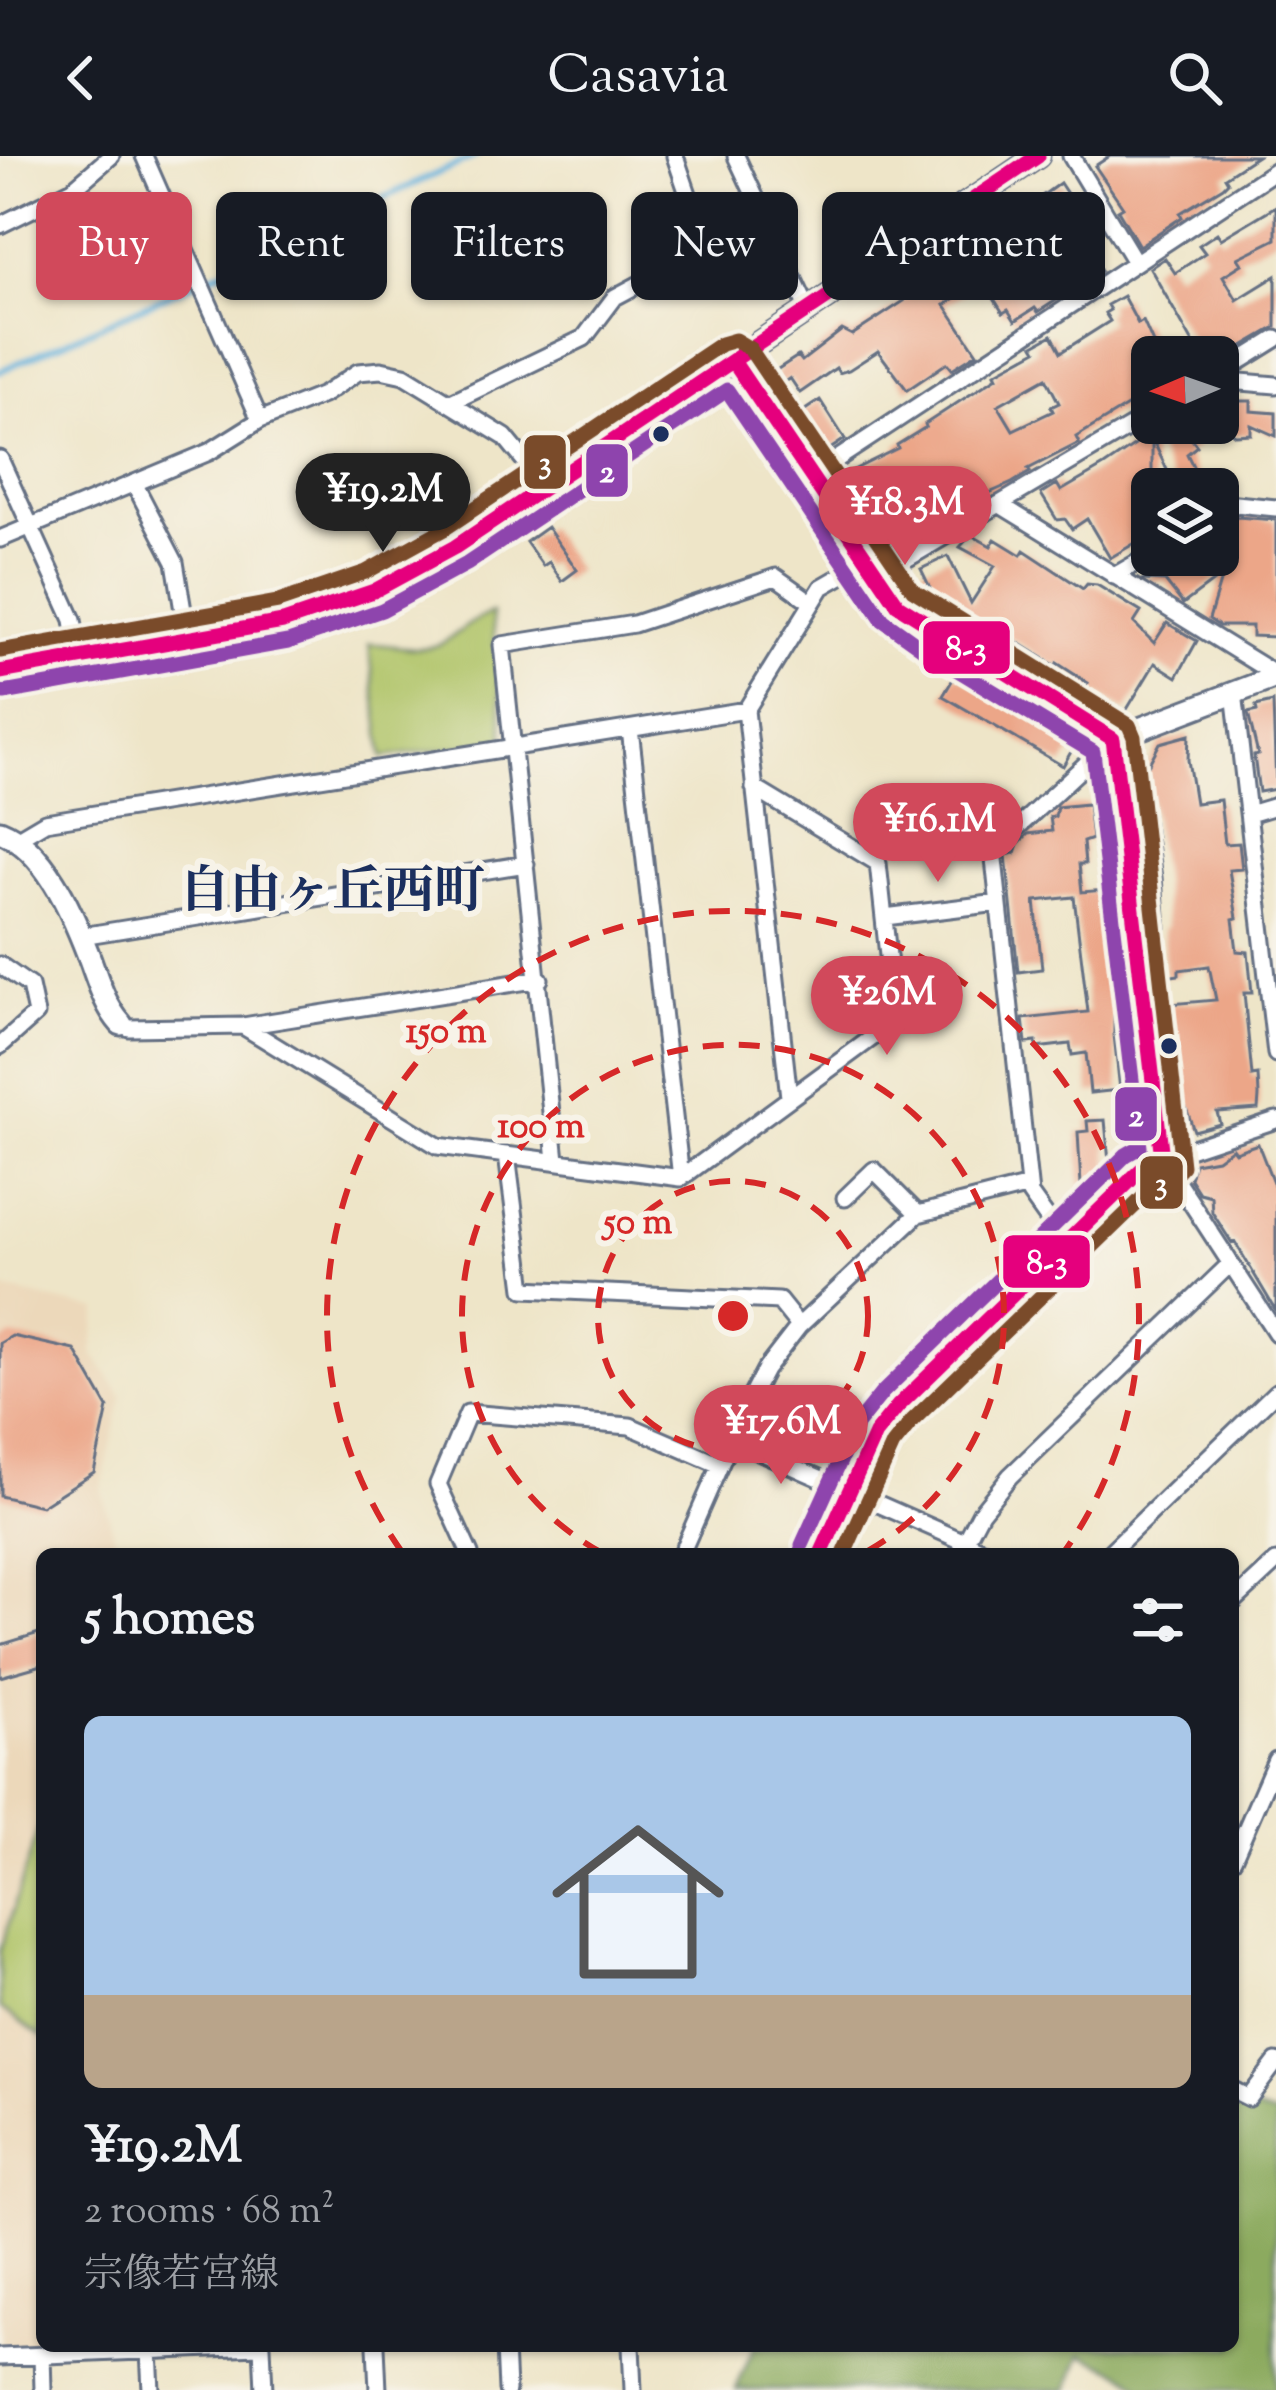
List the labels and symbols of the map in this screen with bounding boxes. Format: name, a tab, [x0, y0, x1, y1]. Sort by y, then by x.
north arrow	[1131, 336, 1239, 444]
unlabelled marker	[650, 423, 672, 445]
line badge: 3	[522, 433, 568, 491]
text: 3	[538, 441, 552, 489]
line badge: 2	[584, 442, 630, 499]
text: 2	[599, 450, 615, 498]
pin: ¥19.2M	[285, 453, 481, 555]
pin: ¥18.3M	[807, 466, 1003, 568]
line badge: 8-3	[921, 619, 1012, 676]
text: 8-3	[945, 627, 987, 675]
pin: ¥16.1M	[840, 783, 1036, 885]
district label: 自由ヶ丘西町	[179, 858, 485, 931]
pin: ¥26M	[816, 956, 958, 1058]
text: 150 m	[405, 1007, 487, 1059]
unlabelled marker	[1158, 1035, 1180, 1057]
line badge: 2	[1113, 1085, 1159, 1143]
text: 2	[1128, 1094, 1144, 1142]
text: 100 m	[497, 1102, 585, 1154]
line badge: 3	[1138, 1154, 1185, 1211]
text: 3	[1154, 1162, 1168, 1210]
text: 50 m	[601, 1198, 673, 1250]
line badge: 8-3	[1001, 1233, 1092, 1290]
text: 8-3	[1026, 1241, 1068, 1289]
centre of rings	[712, 1295, 754, 1337]
pin: ¥17.6M	[683, 1385, 879, 1487]

